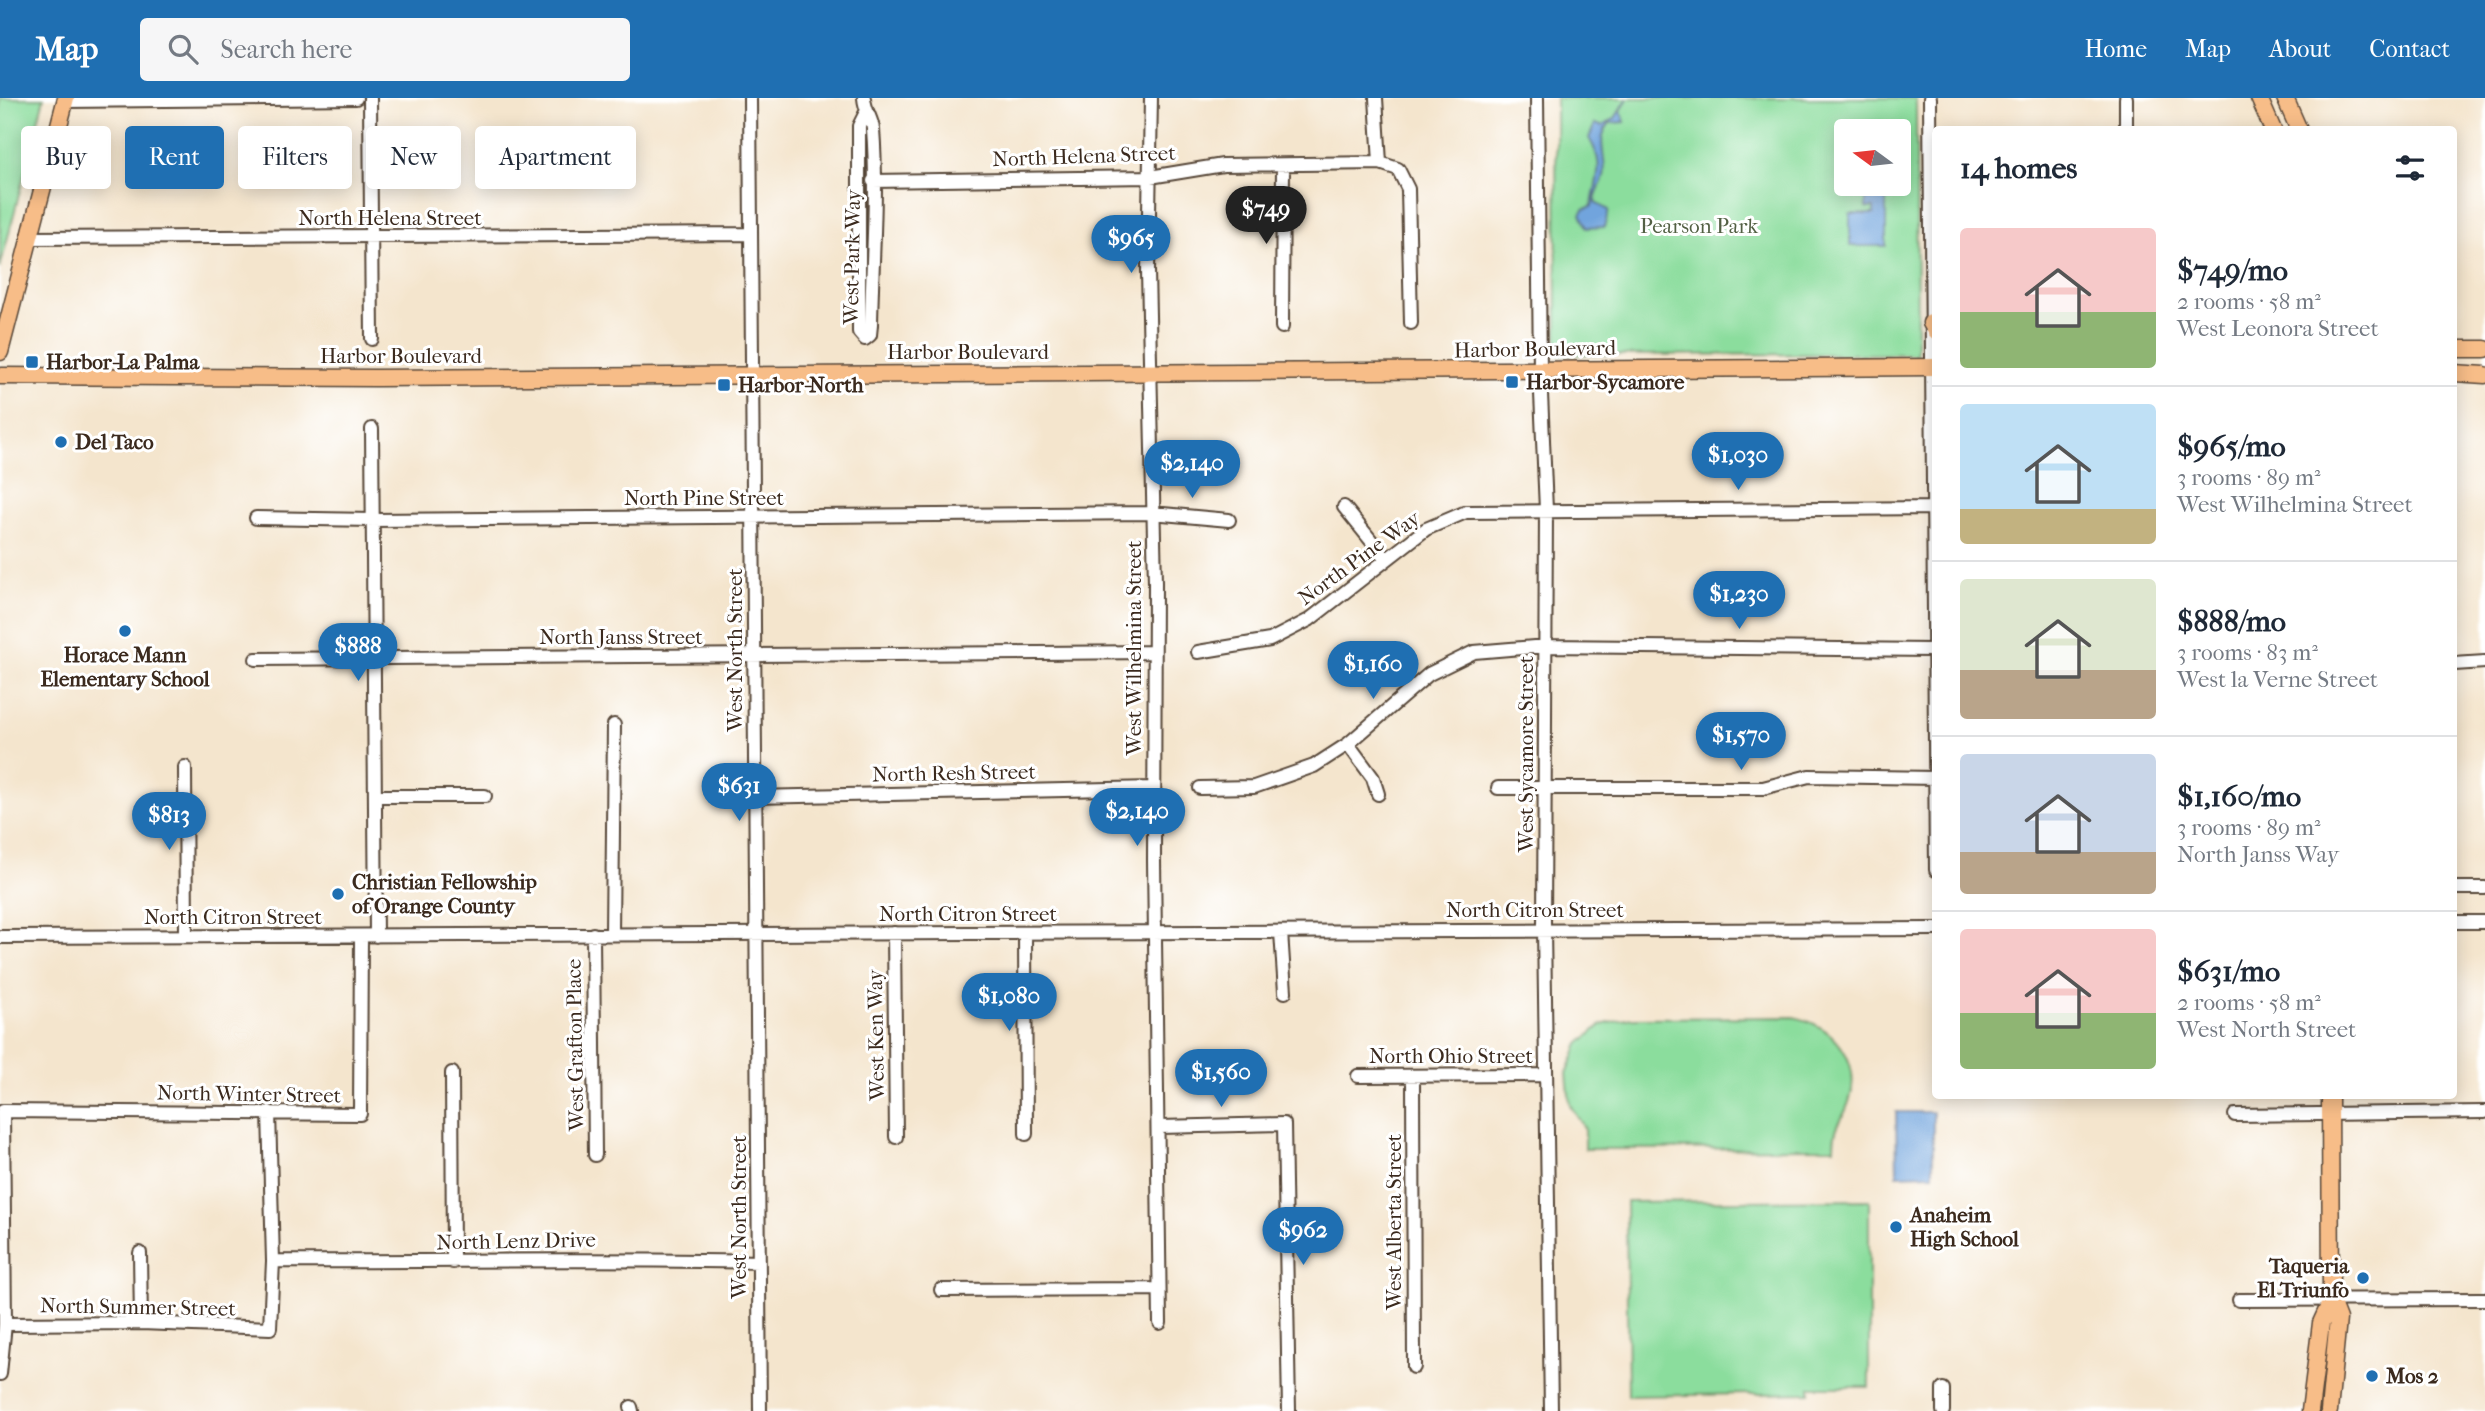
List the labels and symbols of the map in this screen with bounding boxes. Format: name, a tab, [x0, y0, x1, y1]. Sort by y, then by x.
north arrow	[1834, 119, 1911, 196]
street label: North Helena Street	[992, 141, 1177, 171]
pin: $749	[1225, 186, 1307, 246]
street label: West Park Way	[839, 188, 865, 326]
street label: North Helena Street	[298, 206, 482, 230]
park label: Pearson Park	[1640, 214, 1758, 238]
pin: $965	[1090, 216, 1172, 275]
street label: Harbor Boulevard	[1454, 336, 1617, 362]
street label: Harbor Boulevard	[887, 340, 1050, 364]
street label: Harbor Boulevard	[320, 344, 483, 368]
place label: Harbor-La Palma	[46, 350, 201, 374]
marker: Harbor-La Palma	[24, 354, 40, 370]
place label: Harbor-Sycamore	[1526, 370, 1685, 394]
place label: Harbor-North	[738, 373, 864, 397]
marker: Harbor-Sycamore	[1504, 374, 1520, 390]
marker: Harbor-North	[716, 377, 732, 393]
place label: Del Taco	[75, 430, 154, 454]
pin: $1,030	[1681, 432, 1795, 492]
marker: Del Taco	[53, 434, 69, 450]
pin: $2,140	[1135, 440, 1249, 500]
street label: North Pine Street	[624, 486, 785, 510]
street label: North Pine Way	[1294, 505, 1425, 610]
street label: West Wilhelmina Street	[1122, 540, 1146, 757]
street label: West North Street	[723, 568, 747, 733]
pin: $1,230	[1682, 572, 1796, 631]
marker: Horace Mann Elementary School	[117, 623, 133, 639]
pin: $888	[317, 624, 399, 683]
street label: North Janss Street	[539, 625, 703, 649]
pin: $1,160	[1316, 642, 1430, 701]
place label: Horace Mann Elementary School	[40, 643, 210, 691]
street label: West Sycamore Street	[1514, 655, 1538, 853]
pin: $1,570	[1684, 712, 1798, 772]
street label: North Resh Street	[872, 760, 1037, 786]
pin: $631	[698, 764, 780, 823]
pin: $2,140	[1080, 788, 1194, 848]
pin: $813	[128, 792, 210, 852]
place label: Christian Fellowship of Orange County	[352, 870, 537, 918]
marker: Christian Fellowship of Orange County	[330, 886, 346, 902]
street label: North Citron Street	[1446, 898, 1624, 922]
street label: North Citron Street	[879, 902, 1057, 926]
street label: North Citron Street	[144, 905, 322, 929]
street label: West Grafton Place	[561, 959, 589, 1132]
street label: West Ken Way	[863, 968, 889, 1102]
pin: $1,080	[952, 974, 1066, 1033]
street label: North Ohio Street	[1369, 1044, 1533, 1068]
pin: $1,560	[1164, 1049, 1278, 1109]
street label: North Winter Street	[157, 1080, 342, 1108]
street label: West Alberta Street	[1382, 1133, 1406, 1311]
street label: West North Street	[727, 1135, 751, 1300]
place label: Anaheim High School	[1908, 1203, 2019, 1251]
pin: $962	[1262, 1208, 1344, 1267]
marker: Anaheim High School	[1888, 1219, 1904, 1235]
street label: North Lenz Drive	[436, 1228, 596, 1254]
place label: Taqueria El Triunfo	[2257, 1254, 2350, 1302]
marker: Taqueria El Triunfo	[2355, 1270, 2371, 1286]
street label: North Summer Street	[40, 1293, 237, 1321]
place label: Mos 2	[2385, 1364, 2439, 1388]
marker: Mos 2	[2364, 1368, 2380, 1384]

